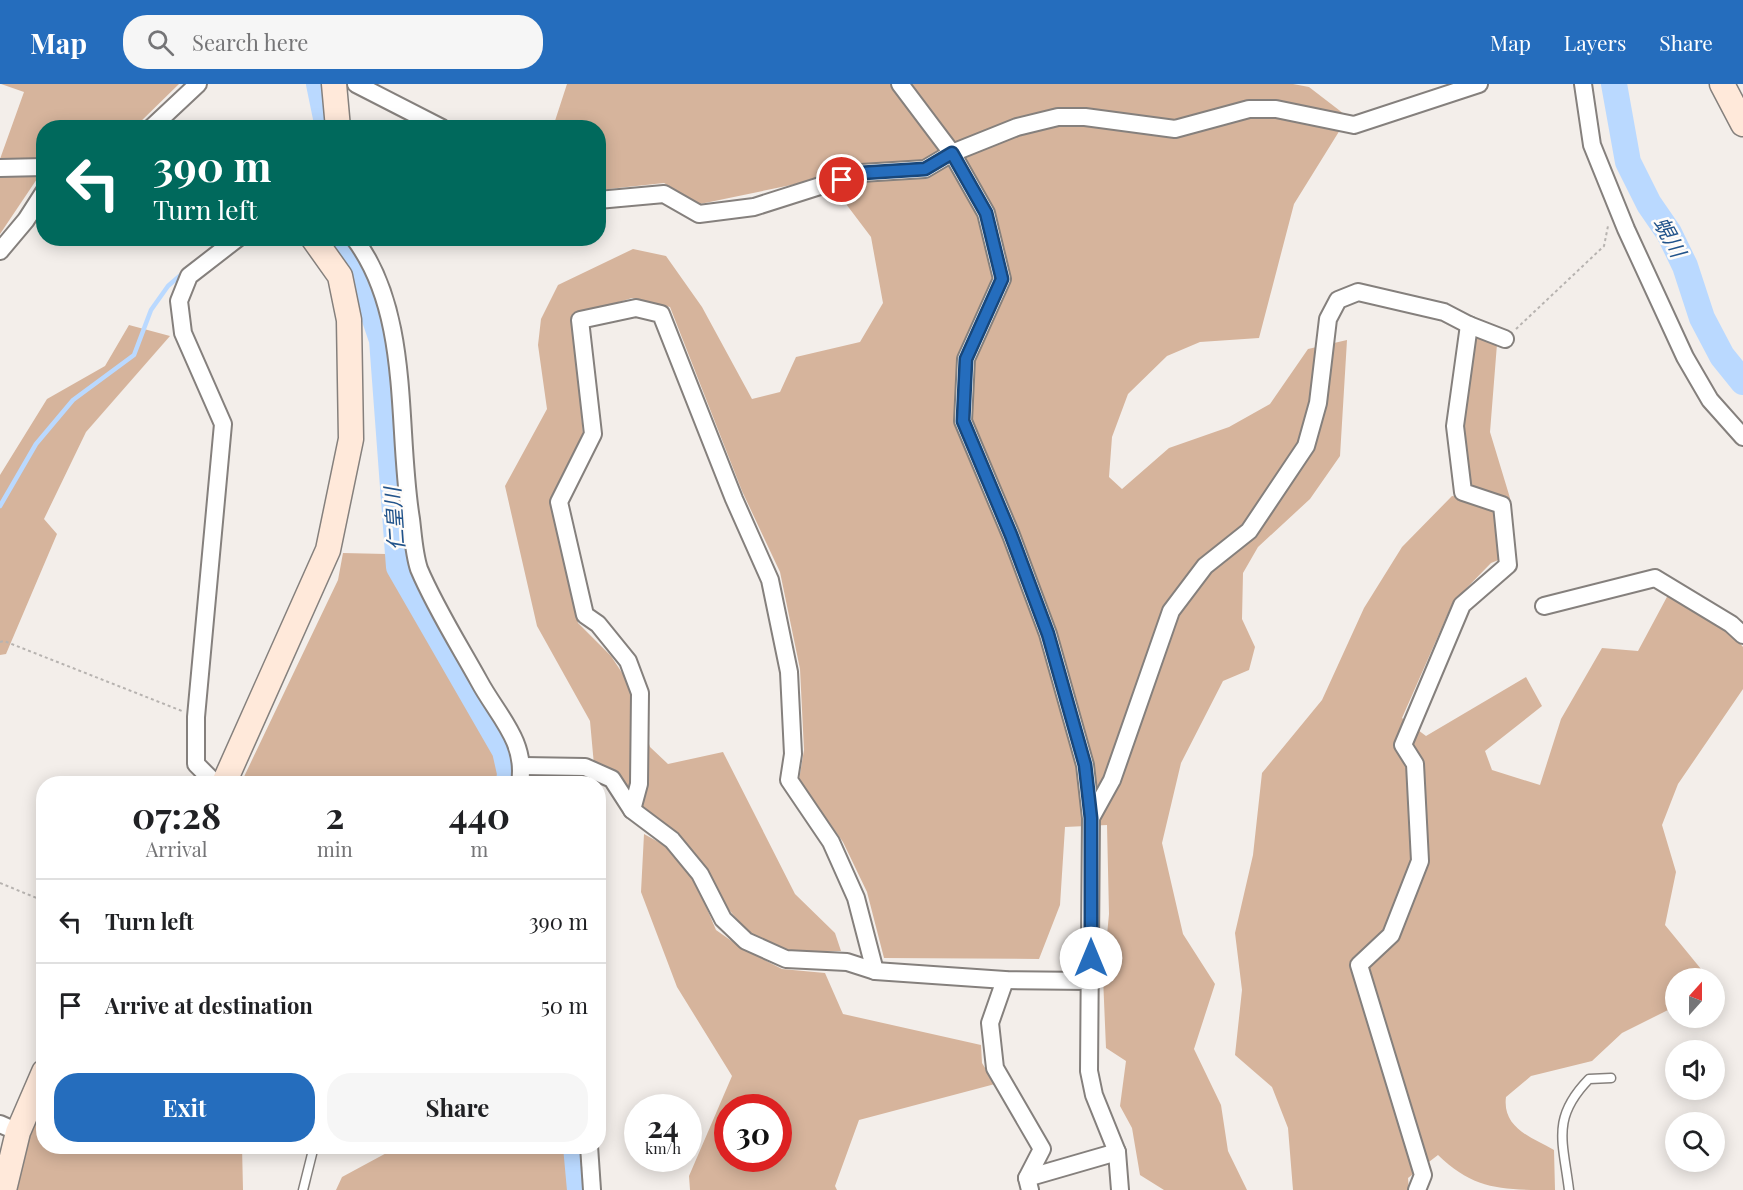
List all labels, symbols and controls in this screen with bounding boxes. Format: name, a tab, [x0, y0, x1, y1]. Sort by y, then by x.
search box	[123, 15, 543, 69]
text: Map	[30, 24, 87, 61]
icon: search	[144, 26, 177, 59]
text: Search here	[192, 27, 308, 57]
text: Map	[1490, 28, 1531, 56]
text: Layers	[1564, 28, 1626, 56]
text: Share	[1659, 28, 1713, 56]
text: 390 m	[153, 137, 272, 193]
icon: left	[54, 144, 132, 222]
pin	[816, 154, 867, 205]
icon: arrive	[825, 163, 858, 196]
text: Turn left	[153, 191, 257, 227]
water label: 蜆川	[1648, 211, 1694, 263]
water label: 仁皇川	[377, 485, 409, 552]
text: 07:28	[132, 790, 221, 838]
text: 2	[325, 790, 344, 838]
text: 440	[449, 790, 510, 838]
text: Arrival	[146, 835, 207, 862]
text: min	[317, 835, 353, 862]
text: m	[470, 835, 488, 862]
icon: left	[54, 905, 87, 938]
text: Turn left	[105, 906, 194, 936]
text: 390 m	[529, 906, 588, 936]
position arrow	[1059, 926, 1123, 990]
north arrow	[1665, 968, 1725, 1028]
map controls	[1665, 968, 1725, 1172]
icon: arrive	[54, 989, 87, 1022]
text: Arrive at destination	[105, 990, 313, 1020]
text: 50 m	[541, 990, 588, 1020]
button: sound	[1665, 1040, 1725, 1100]
button: Exit	[54, 1073, 315, 1142]
button: Share	[327, 1073, 588, 1142]
speed limit sign: 30	[714, 1094, 792, 1172]
text: 24	[647, 1106, 679, 1146]
button: search	[1665, 1112, 1725, 1172]
text: km/h	[645, 1138, 681, 1158]

